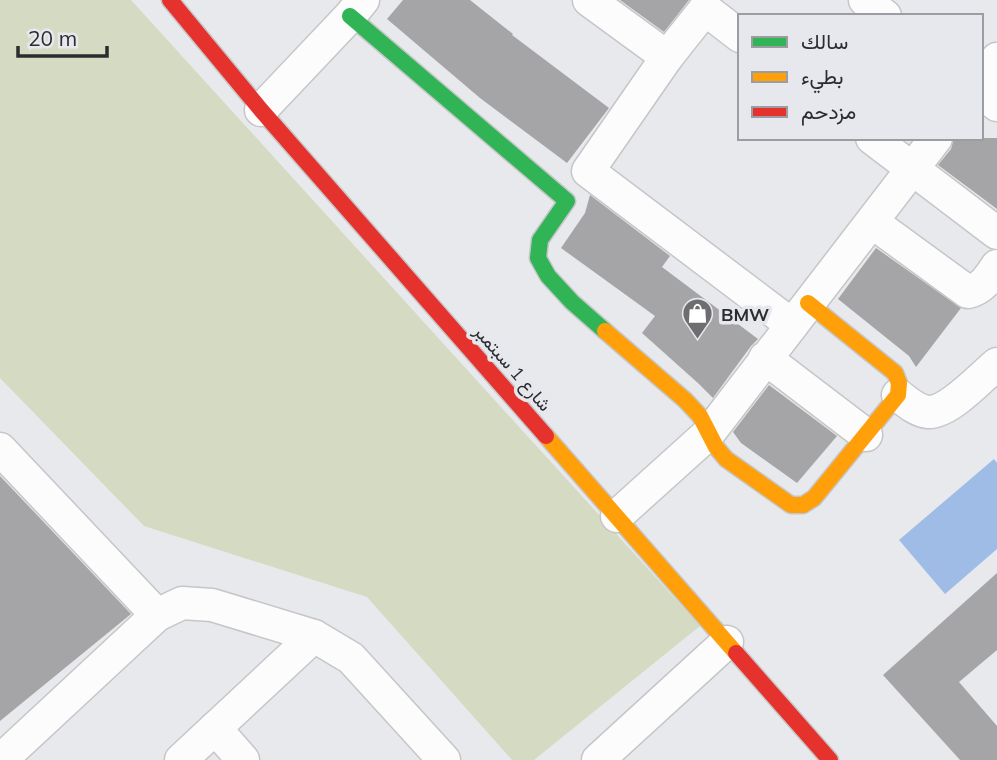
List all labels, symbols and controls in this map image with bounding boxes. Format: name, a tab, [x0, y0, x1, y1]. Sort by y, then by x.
scale bar	[18, 14, 107, 58]
legend	[738, 14, 983, 140]
text: 20 m	[28, 25, 77, 51]
text: سالك	[801, 28, 848, 54]
text: بطيء	[801, 63, 844, 94]
text: مزدحم	[801, 98, 856, 126]
shop icon: BMW	[681, 297, 715, 341]
place label: BMW	[721, 303, 769, 326]
street label: شارع 1 سبتمبر	[468, 319, 557, 417]

